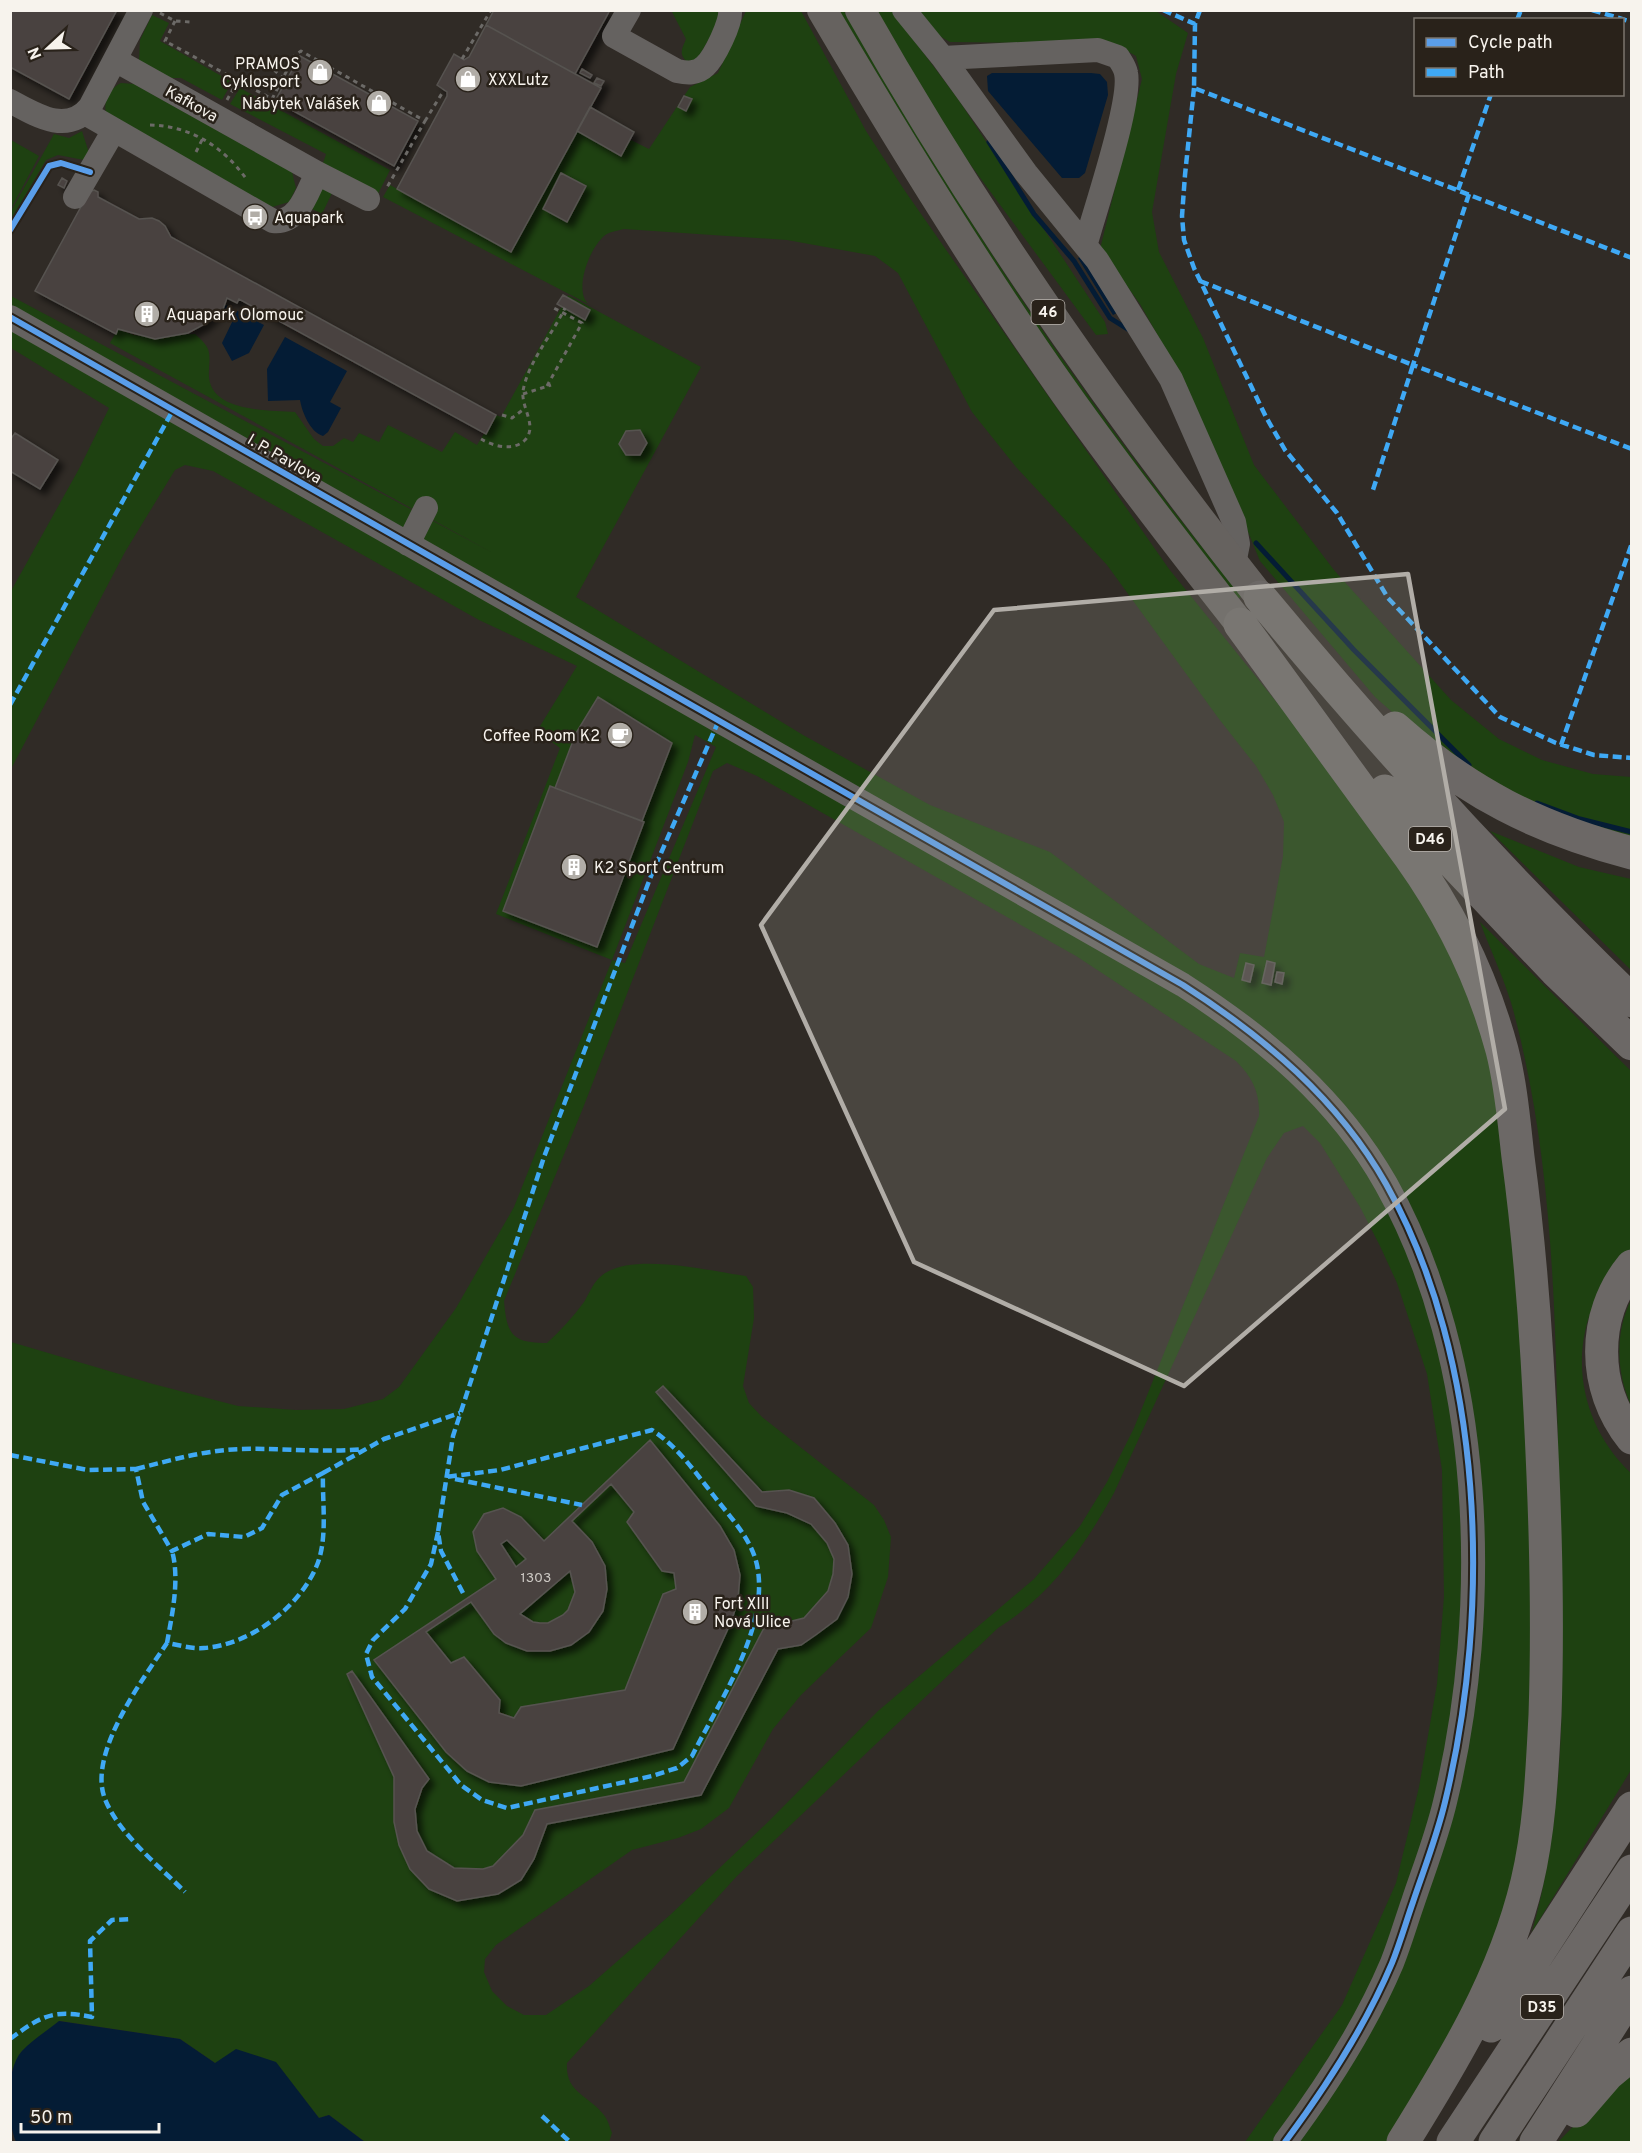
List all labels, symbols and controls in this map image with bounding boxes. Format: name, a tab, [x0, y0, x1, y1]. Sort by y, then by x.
north arrow	[18, 18, 78, 78]
legend	[1414, 18, 1624, 96]
text: Cycle path	[1468, 32, 1553, 55]
text: N	[25, 44, 47, 62]
place label: PRAMOS Cyklosport	[222, 55, 300, 93]
shop icon: PRAMOS Cyklosport	[305, 57, 335, 87]
text: Path	[1468, 62, 1505, 85]
shop icon: XXXLutz	[453, 64, 483, 94]
place label: XXXLutz	[488, 71, 549, 91]
street label: Kafkova	[161, 82, 221, 127]
shop icon: Nábytek Valášek	[364, 88, 394, 118]
place label: Nábytek Valášek	[242, 95, 360, 115]
bus stop icon: Aquapark	[240, 202, 270, 232]
place label: Aquapark	[274, 209, 344, 229]
building icon: Aquapark Olomouc	[132, 299, 162, 329]
road number: 46	[1032, 300, 1064, 324]
place label: Aquapark Olomouc	[166, 306, 304, 326]
street label: I. P. Pavlova	[243, 430, 325, 489]
cafe icon: Coffee Room K2	[605, 720, 635, 750]
place label: Coffee Room K2	[483, 727, 600, 747]
road number: D46	[1409, 827, 1451, 851]
building icon: K2 Sport Centrum	[559, 852, 589, 882]
place label: K2 Sport Centrum	[594, 859, 724, 879]
house number: 1303	[521, 1570, 551, 1587]
place label: Fort XIII Nová Ulice	[714, 1595, 791, 1633]
building icon: Fort XIII Nová Ulice	[680, 1597, 710, 1627]
road number: D35	[1521, 1995, 1563, 2019]
scale bar	[21, 2096, 159, 2134]
text: 50 m	[30, 2107, 72, 2130]

